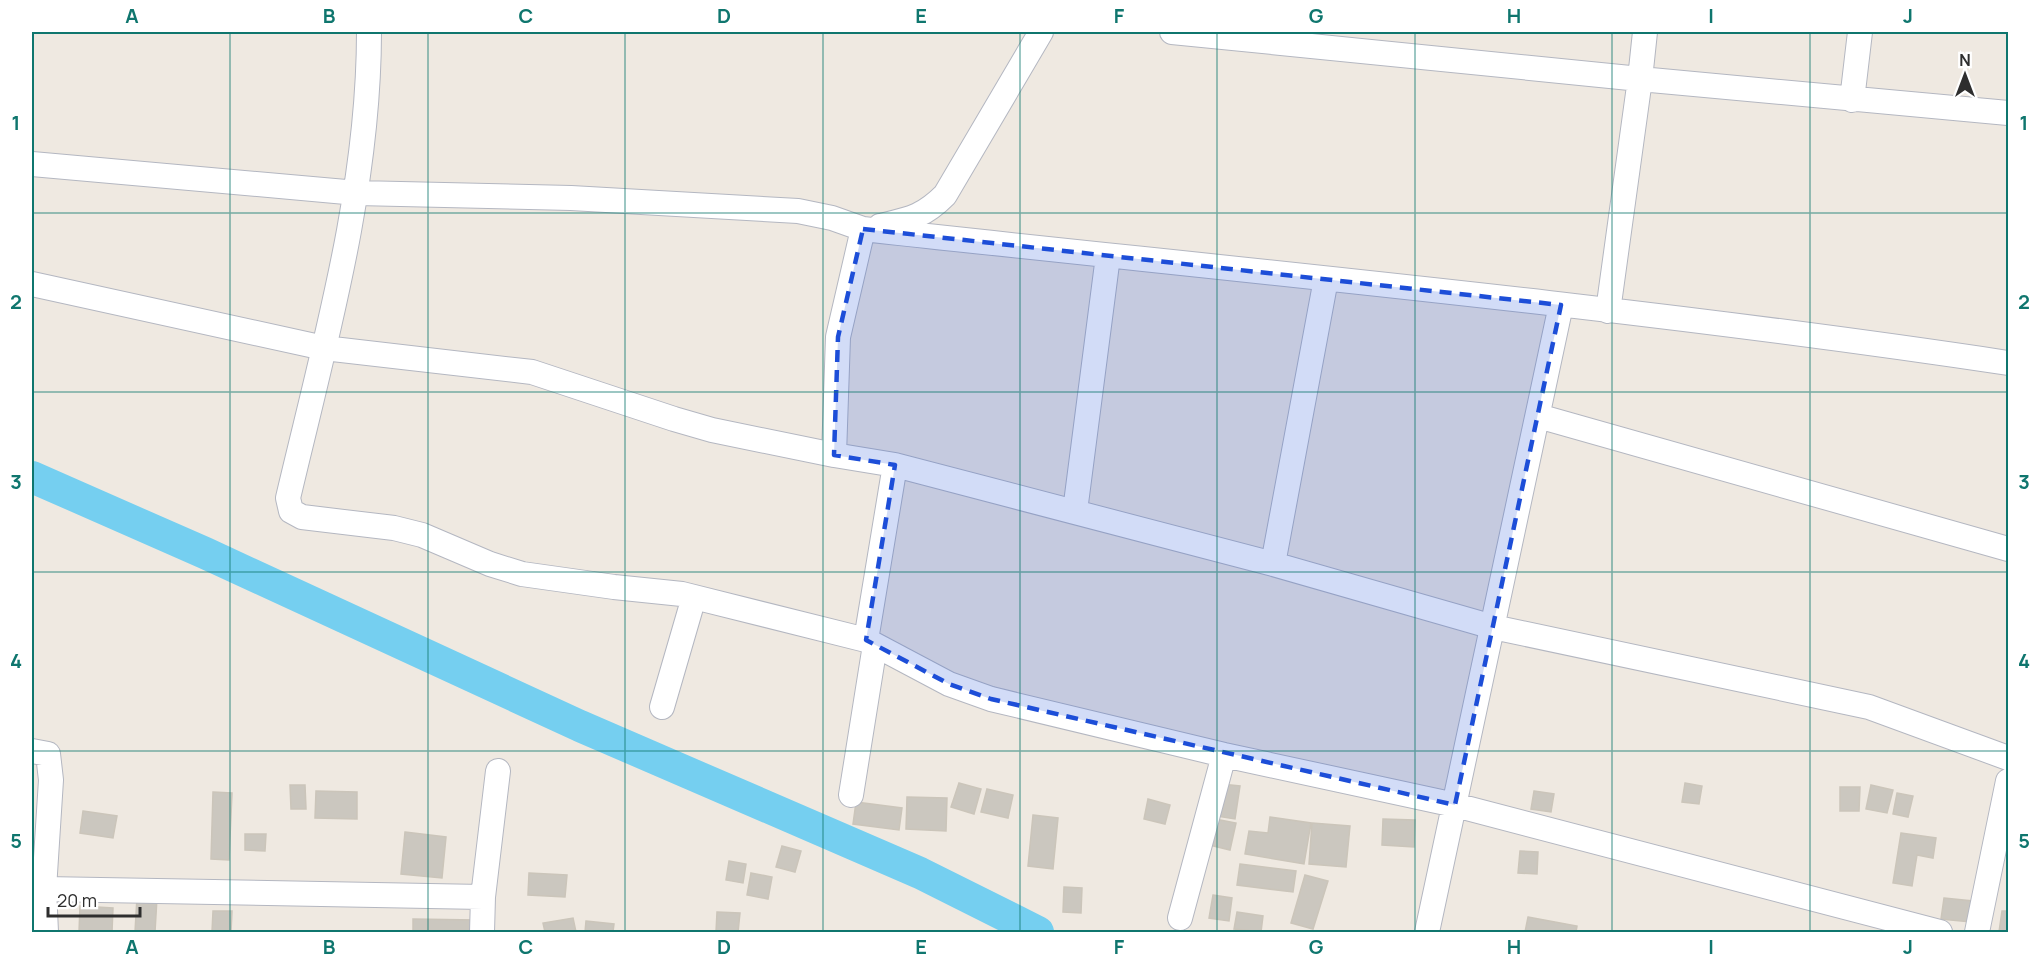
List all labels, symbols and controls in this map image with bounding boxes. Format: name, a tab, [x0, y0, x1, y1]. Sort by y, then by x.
text: A	[125, 2, 139, 29]
text: B	[323, 2, 336, 29]
text: C	[519, 2, 533, 29]
text: D	[717, 2, 731, 29]
text: E	[915, 2, 927, 29]
text: F	[1114, 2, 1125, 29]
text: G	[1309, 2, 1324, 29]
text: H	[1507, 2, 1521, 29]
text: I	[1708, 2, 1714, 29]
text: J	[1903, 2, 1913, 29]
north arrow	[1935, 45, 1995, 105]
text: N	[1959, 49, 1971, 71]
text: 1	[12, 109, 20, 136]
text: 1	[2020, 109, 2028, 136]
text: 2	[10, 288, 22, 315]
text: 2	[2018, 288, 2030, 315]
text: 3	[10, 468, 22, 495]
text: 3	[2018, 468, 2030, 495]
text: 4	[10, 647, 22, 674]
text: 4	[2018, 647, 2030, 674]
text: 5	[10, 827, 22, 854]
text: 5	[2018, 827, 2030, 854]
scale bar	[48, 880, 140, 918]
text: 20 m	[57, 888, 97, 912]
text: A	[125, 933, 139, 960]
text: B	[323, 933, 336, 960]
text: C	[519, 933, 533, 960]
text: D	[717, 933, 731, 960]
text: E	[915, 933, 927, 960]
text: F	[1114, 933, 1125, 960]
text: G	[1309, 933, 1324, 960]
text: H	[1507, 933, 1521, 960]
text: I	[1708, 933, 1714, 960]
text: J	[1903, 933, 1913, 960]

